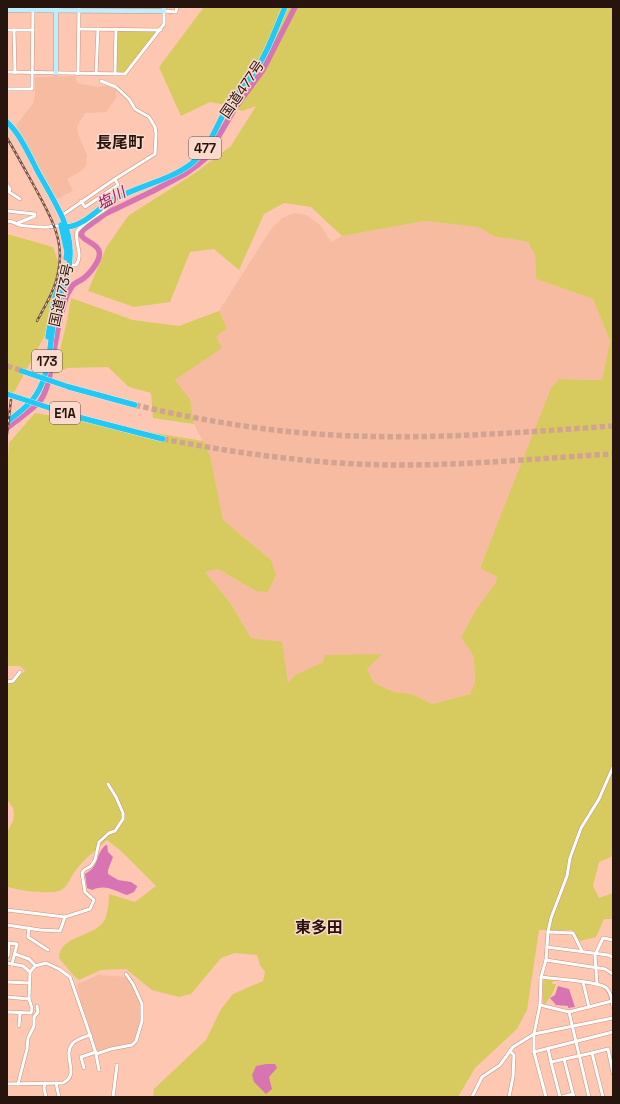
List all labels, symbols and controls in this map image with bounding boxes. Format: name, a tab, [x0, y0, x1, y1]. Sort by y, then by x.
street label: 国道477号	[216, 57, 268, 121]
district label: 長尾町	[96, 132, 144, 153]
road number: 477	[189, 137, 221, 159]
water label: 塩川	[93, 182, 130, 213]
street label: 国道173号	[45, 262, 77, 328]
road number: 173	[32, 350, 62, 372]
road number: E1A	[50, 402, 80, 424]
district label: 東多田	[295, 917, 343, 938]

